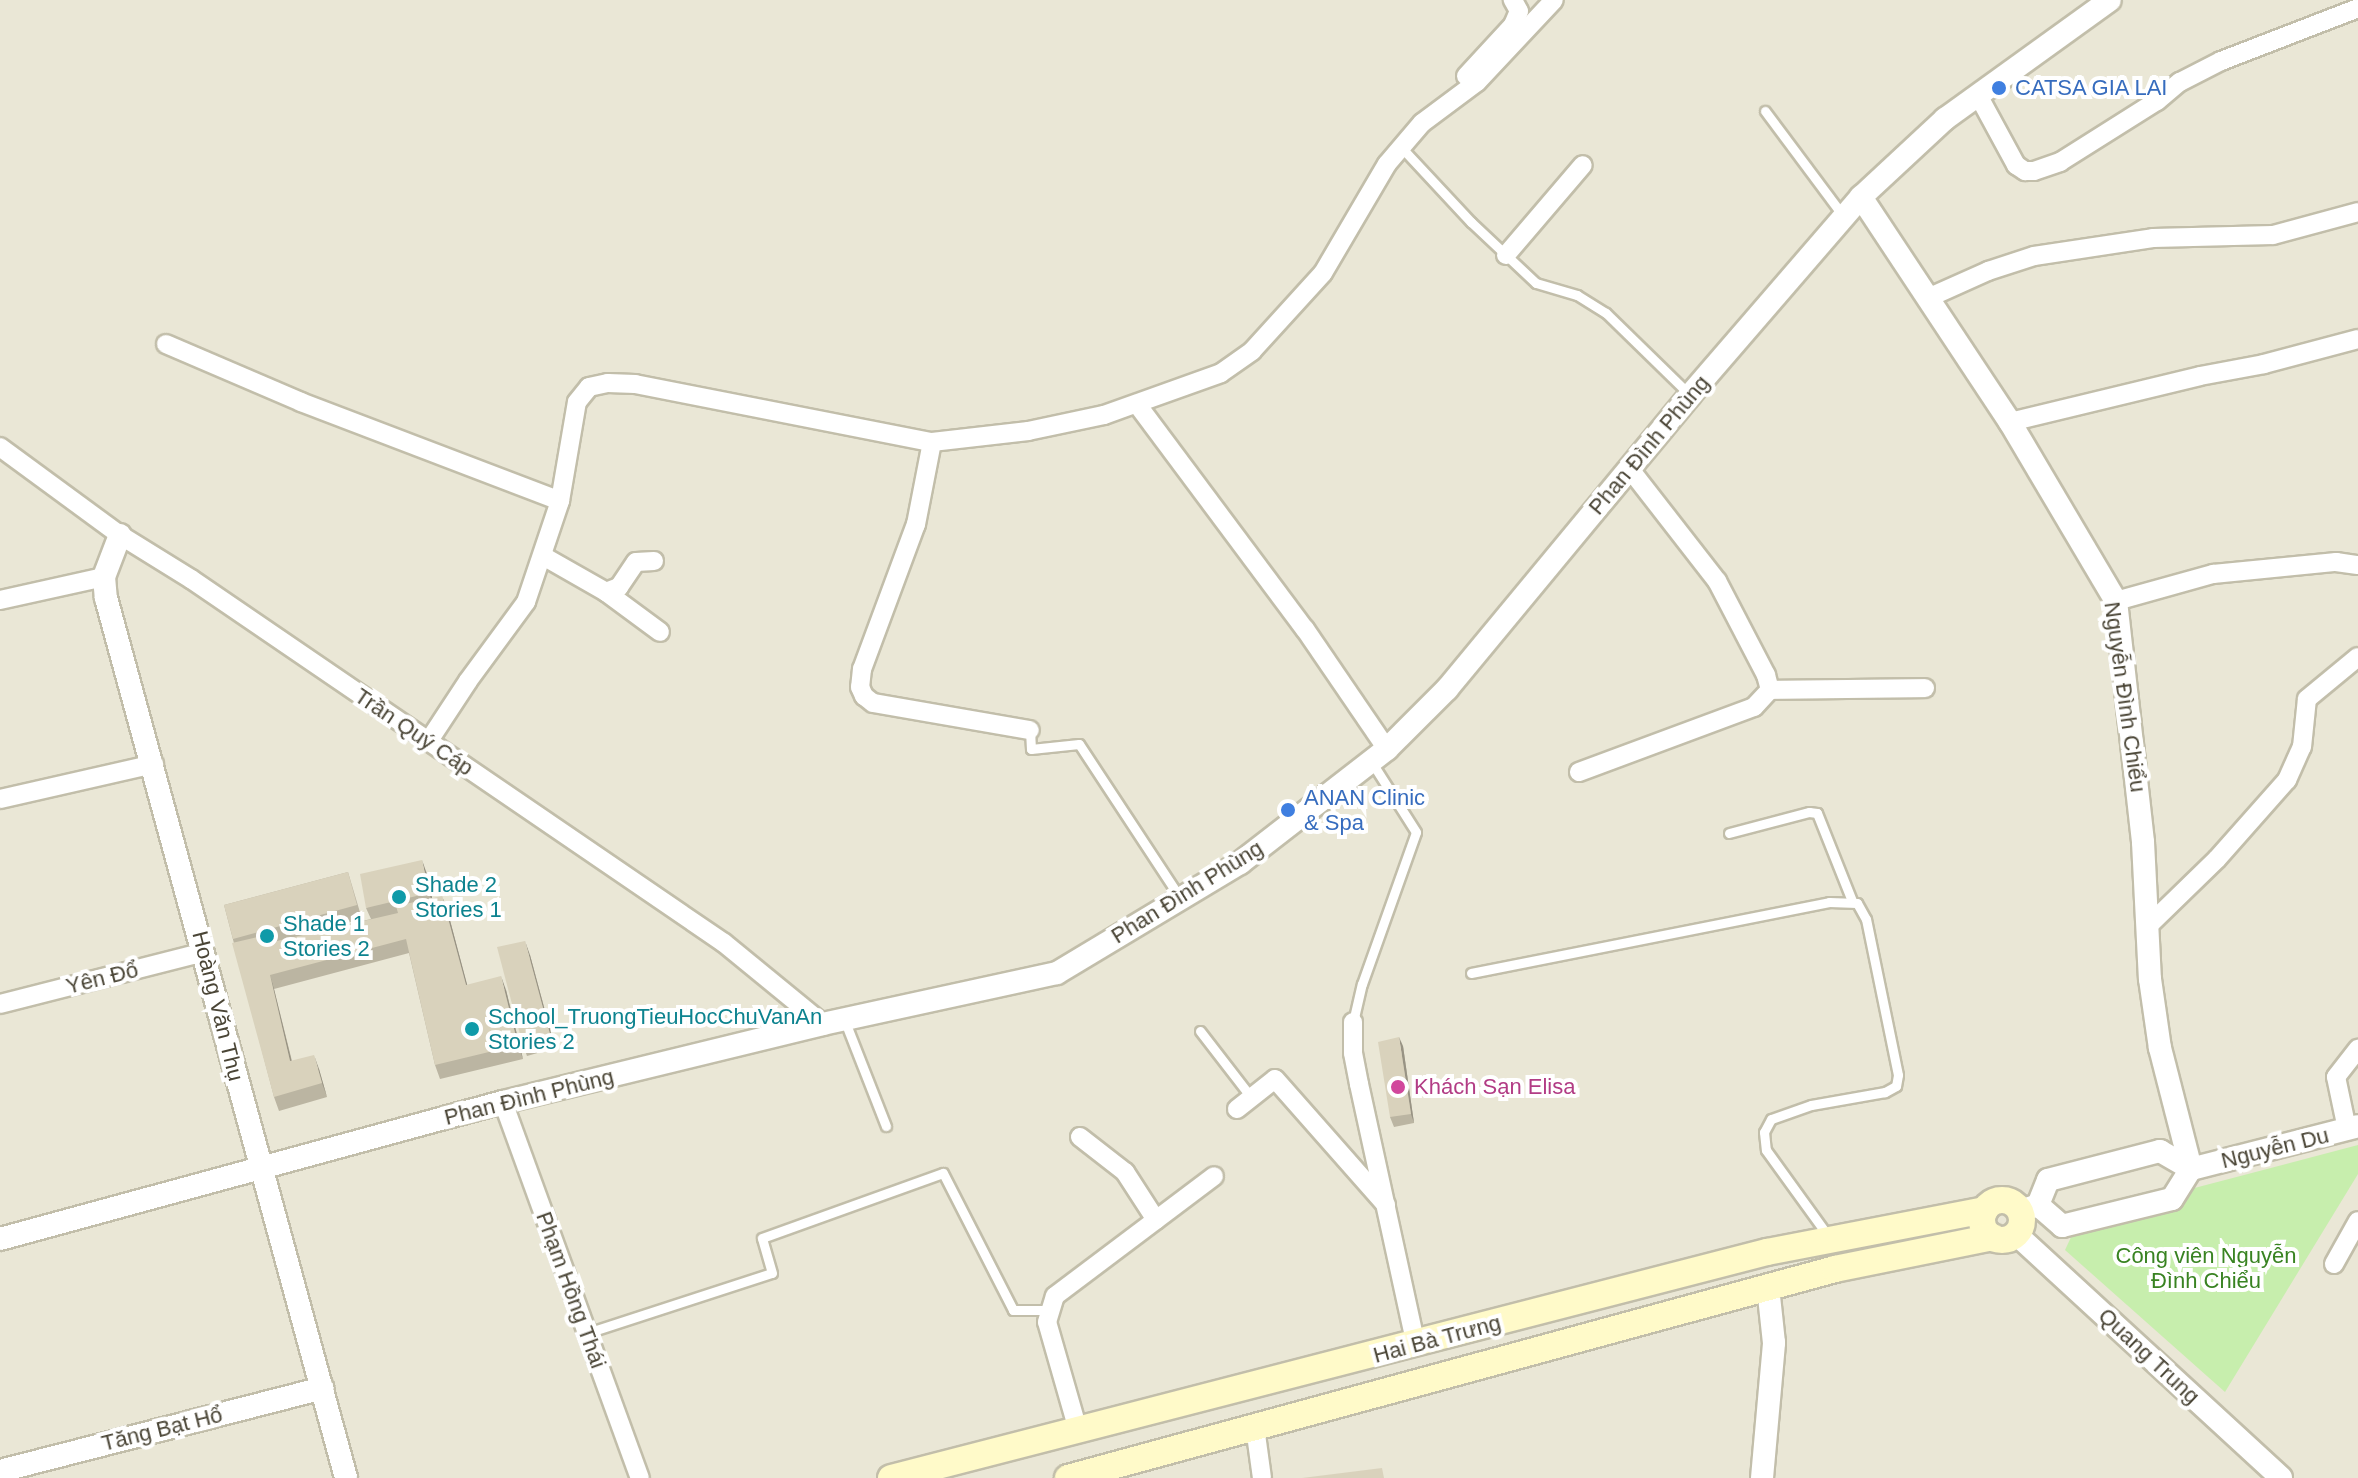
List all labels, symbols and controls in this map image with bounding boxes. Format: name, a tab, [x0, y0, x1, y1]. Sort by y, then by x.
place label: CATSA GIA LAI	[2015, 75, 2170, 101]
marker: CATSA GIA LAI	[1990, 79, 2008, 97]
street label: Phan Đình Phùng	[1583, 370, 1715, 520]
street label: Nguyễn Đình Chiểu	[2099, 600, 2151, 794]
street label: Trần Quý Cáp	[350, 683, 478, 781]
place label: ANAN Clinic & Spa	[1304, 784, 1425, 836]
marker: ANAN Clinic & Spa	[1279, 801, 1297, 819]
street label: Phan Đình Phùng	[1106, 835, 1268, 949]
place label: Shade 2 Stories 1	[415, 871, 502, 922]
marker: Shade 2 Stories 1	[390, 888, 408, 906]
place label: Shade 1 Stories 2	[283, 910, 370, 962]
marker: Shade 1 Stories 2	[258, 927, 276, 945]
street label: Hoàng Văn Thụ	[187, 928, 249, 1084]
street label: Yên Đổ	[63, 956, 141, 1000]
place label: School_TruongTieuHocChuVanAn Stories 2	[488, 1003, 822, 1054]
marker: School_TruongTieuHocChuVanAn Stories 2	[463, 1020, 481, 1038]
street label: Phan Đình Phùng	[442, 1063, 616, 1131]
place label: Khách Sạn Elisa	[1414, 1074, 1575, 1100]
marker: Khách Sạn Elisa	[1389, 1078, 1407, 1096]
street label: Nguyễn Du	[2218, 1122, 2332, 1174]
street label: Phạm Hồng Thái	[530, 1208, 612, 1372]
park label: Công viên Nguyễn Đình Chiểu	[2115, 1242, 2297, 1294]
street label: Quang Trung	[2093, 1302, 2205, 1410]
street label: Hai Bà Trưng	[1370, 1309, 1504, 1369]
street label: Tăng Bạt Hổ	[99, 1401, 225, 1457]

